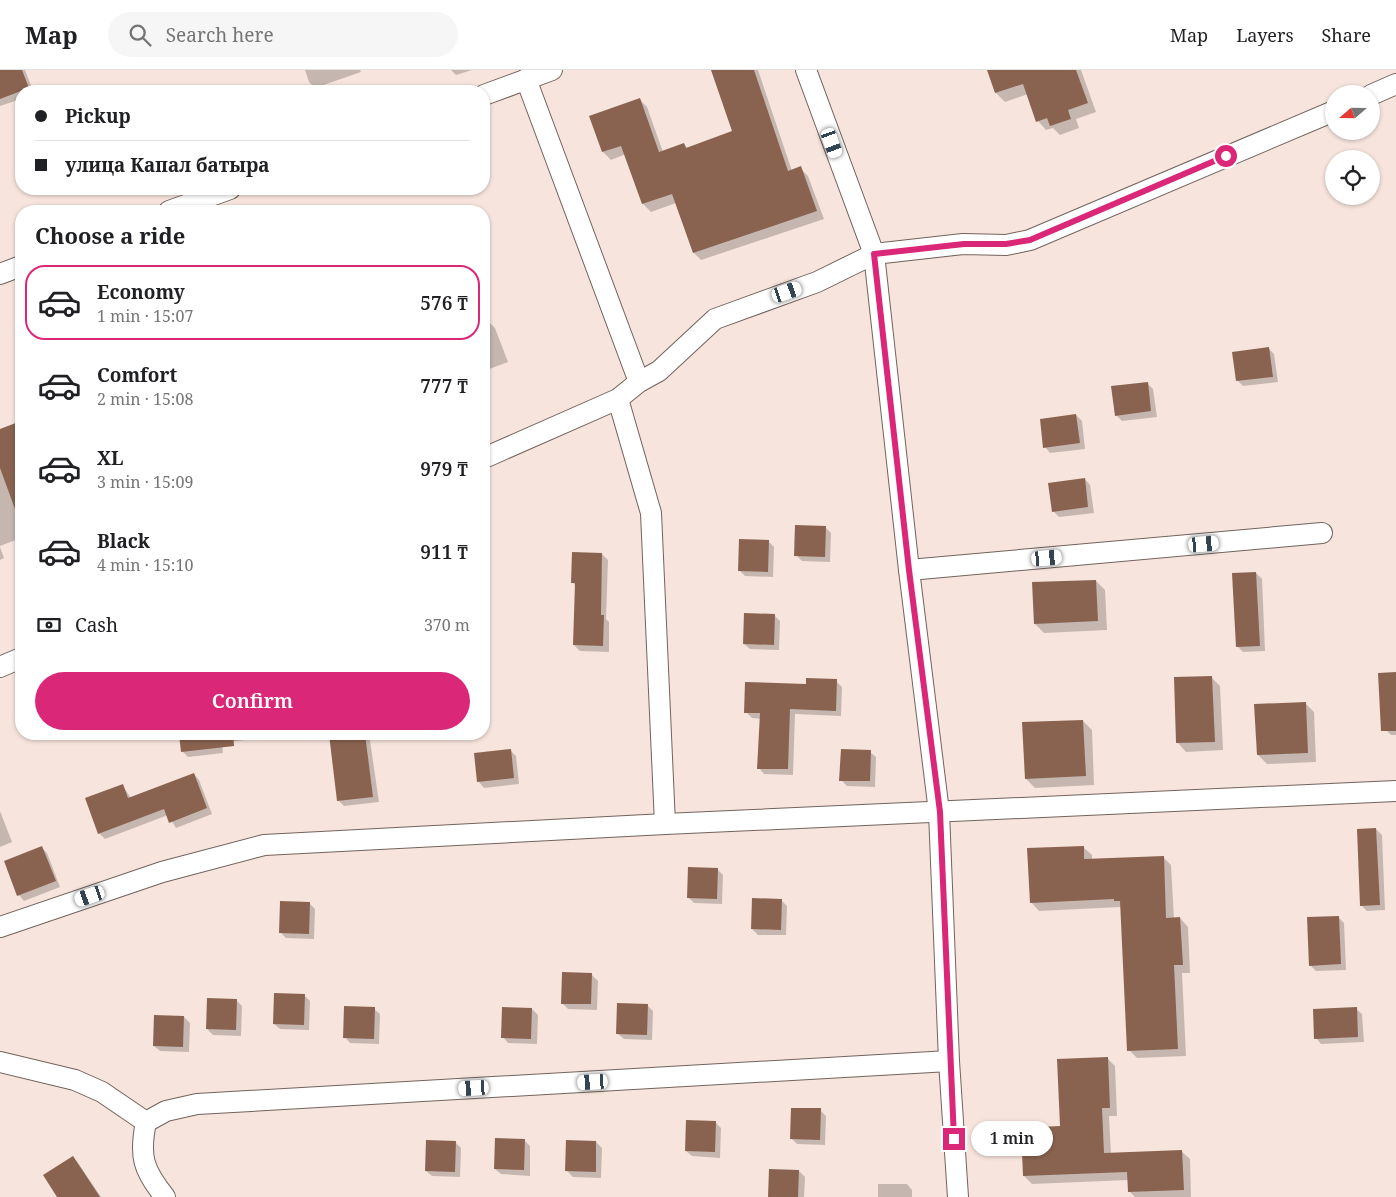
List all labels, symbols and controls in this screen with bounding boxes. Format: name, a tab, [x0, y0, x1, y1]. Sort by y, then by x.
search box	[108, 12, 458, 57]
text: Map	[25, 18, 78, 51]
icon: search	[126, 21, 154, 49]
text: Search here	[166, 22, 274, 48]
text: Map	[1170, 23, 1208, 47]
text: Layers	[1236, 23, 1294, 47]
text: Share	[1322, 23, 1371, 47]
north arrow	[1325, 85, 1380, 140]
map controls	[1325, 85, 1380, 205]
text: Pickup	[65, 103, 131, 129]
car	[819, 126, 844, 160]
route start	[1215, 145, 1237, 167]
button: locate	[1325, 150, 1380, 205]
text: улица Капал батыра	[65, 152, 270, 178]
text: Choose a ride	[35, 220, 185, 250]
text: Economy	[97, 279, 185, 305]
icon: car	[37, 280, 82, 325]
car	[770, 280, 803, 304]
text: 576 ₸	[420, 290, 468, 316]
text: 1 min · 15:07	[97, 305, 193, 327]
text: Comfort	[97, 362, 177, 388]
icon: car	[37, 363, 82, 408]
text: 777 ₸	[420, 373, 468, 399]
text: 2 min · 15:08	[97, 388, 193, 410]
text: XL	[97, 445, 123, 471]
icon: car	[37, 446, 82, 491]
text: 979 ₸	[420, 456, 468, 482]
text: 3 min · 15:09	[97, 471, 193, 493]
text: Black	[97, 528, 150, 554]
icon: car	[37, 529, 82, 574]
car	[1188, 535, 1219, 553]
text: 911 ₸	[420, 539, 468, 565]
car	[1031, 549, 1062, 567]
text: 4 min · 15:10	[97, 554, 193, 576]
icon: cash	[35, 611, 63, 639]
text: Cash	[75, 612, 118, 638]
text: 370 m	[424, 614, 470, 636]
button: Confirm	[35, 672, 470, 730]
car	[73, 884, 106, 908]
car	[577, 1074, 608, 1090]
car	[458, 1080, 489, 1096]
callout: 1 min	[972, 1122, 1054, 1156]
text: 1 min	[990, 1127, 1034, 1149]
route end	[943, 1128, 965, 1150]

